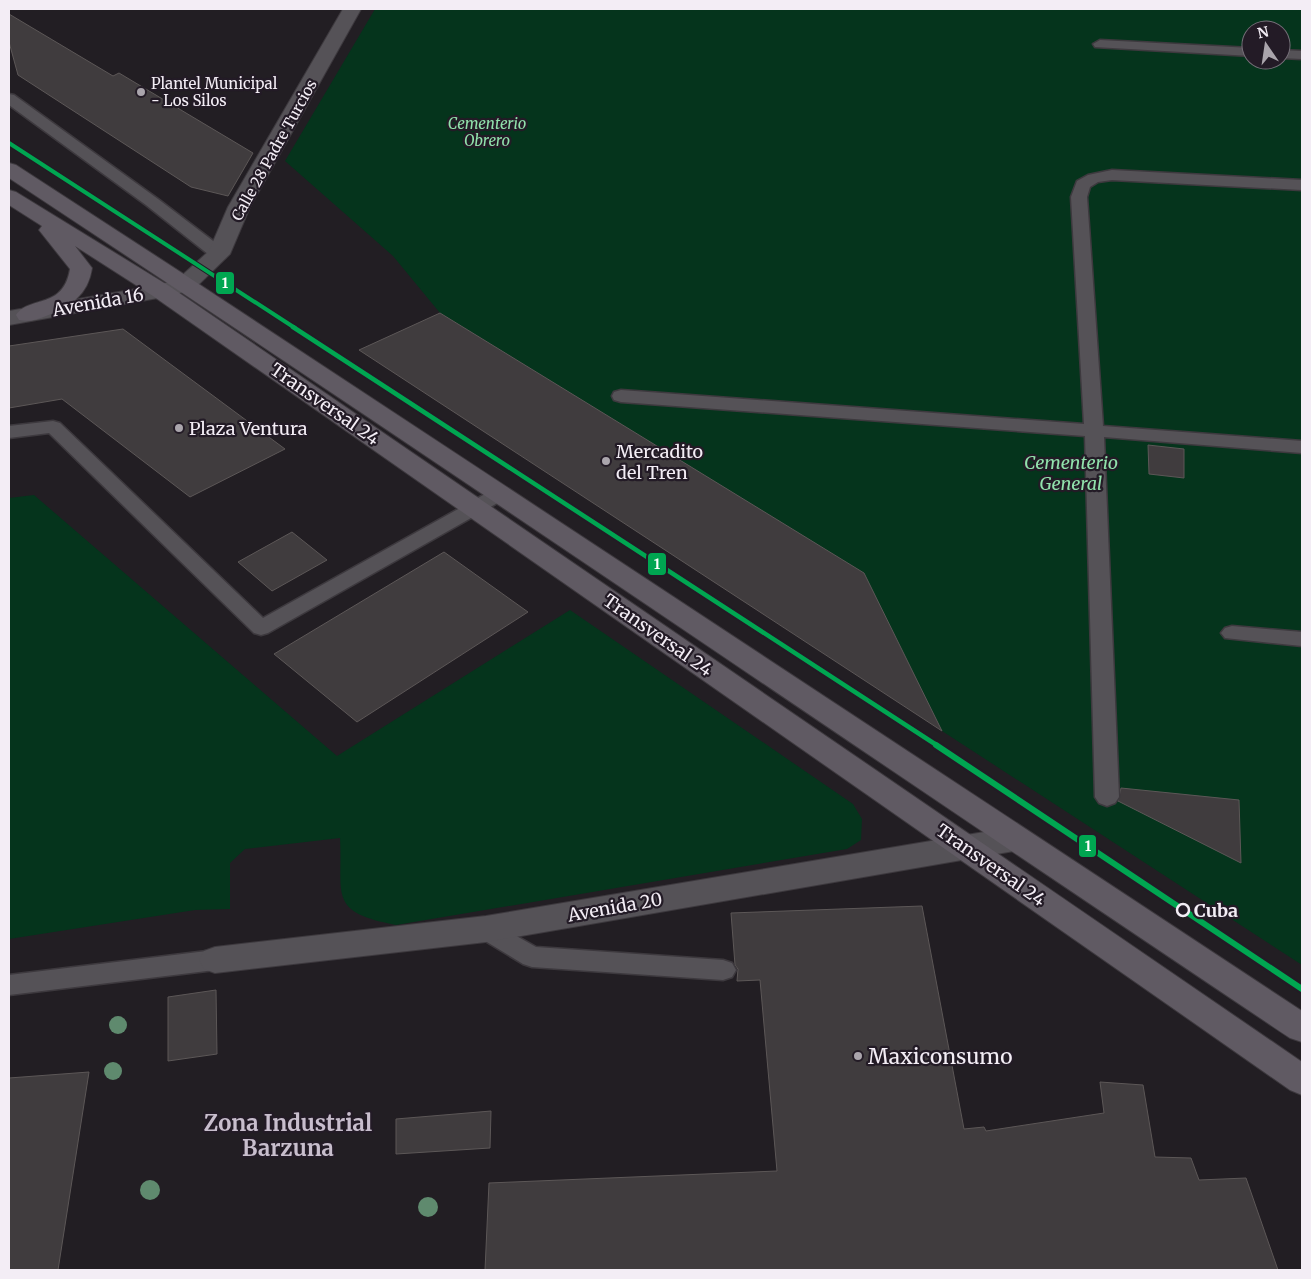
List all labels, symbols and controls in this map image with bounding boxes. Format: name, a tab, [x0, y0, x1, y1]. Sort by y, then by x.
north arrow	[1241, 20, 1291, 70]
text: N	[1256, 22, 1270, 42]
place label: Plantel Municipal - Los Silos	[151, 74, 278, 110]
street label: Calle 28 Padre Turcios	[227, 76, 321, 224]
marker: Plantel Municipal - Los Silos	[135, 86, 147, 98]
park label: Cementerio Obrero	[448, 114, 526, 150]
line badge: 1	[215, 271, 235, 295]
text: 1	[222, 274, 229, 292]
street label: Avenida 16	[50, 283, 145, 321]
street label: Transversal 24	[266, 358, 384, 450]
place label: Plaza Ventura	[189, 417, 308, 440]
marker: Plaza Ventura	[173, 422, 185, 434]
place label: Mercadito del Tren	[616, 440, 703, 484]
park label: Cementerio General	[1024, 451, 1118, 495]
marker: Mercadito del Tren	[600, 455, 612, 467]
line badge: 1	[647, 552, 667, 576]
text: 1	[654, 555, 661, 573]
street label: Transversal 24	[599, 589, 717, 681]
street label: Transversal 24	[932, 819, 1050, 911]
line badge: 1	[1078, 834, 1097, 858]
text: 1	[1085, 837, 1092, 855]
street label: Avenida 20	[565, 887, 664, 927]
place label: Cuba	[1194, 899, 1238, 922]
marker: Cuba	[1176, 903, 1190, 917]
place label: Maxiconsumo	[868, 1043, 1012, 1070]
marker: Maxiconsumo	[852, 1050, 864, 1062]
district label: Zona Industrial Barzuna	[204, 1109, 372, 1162]

